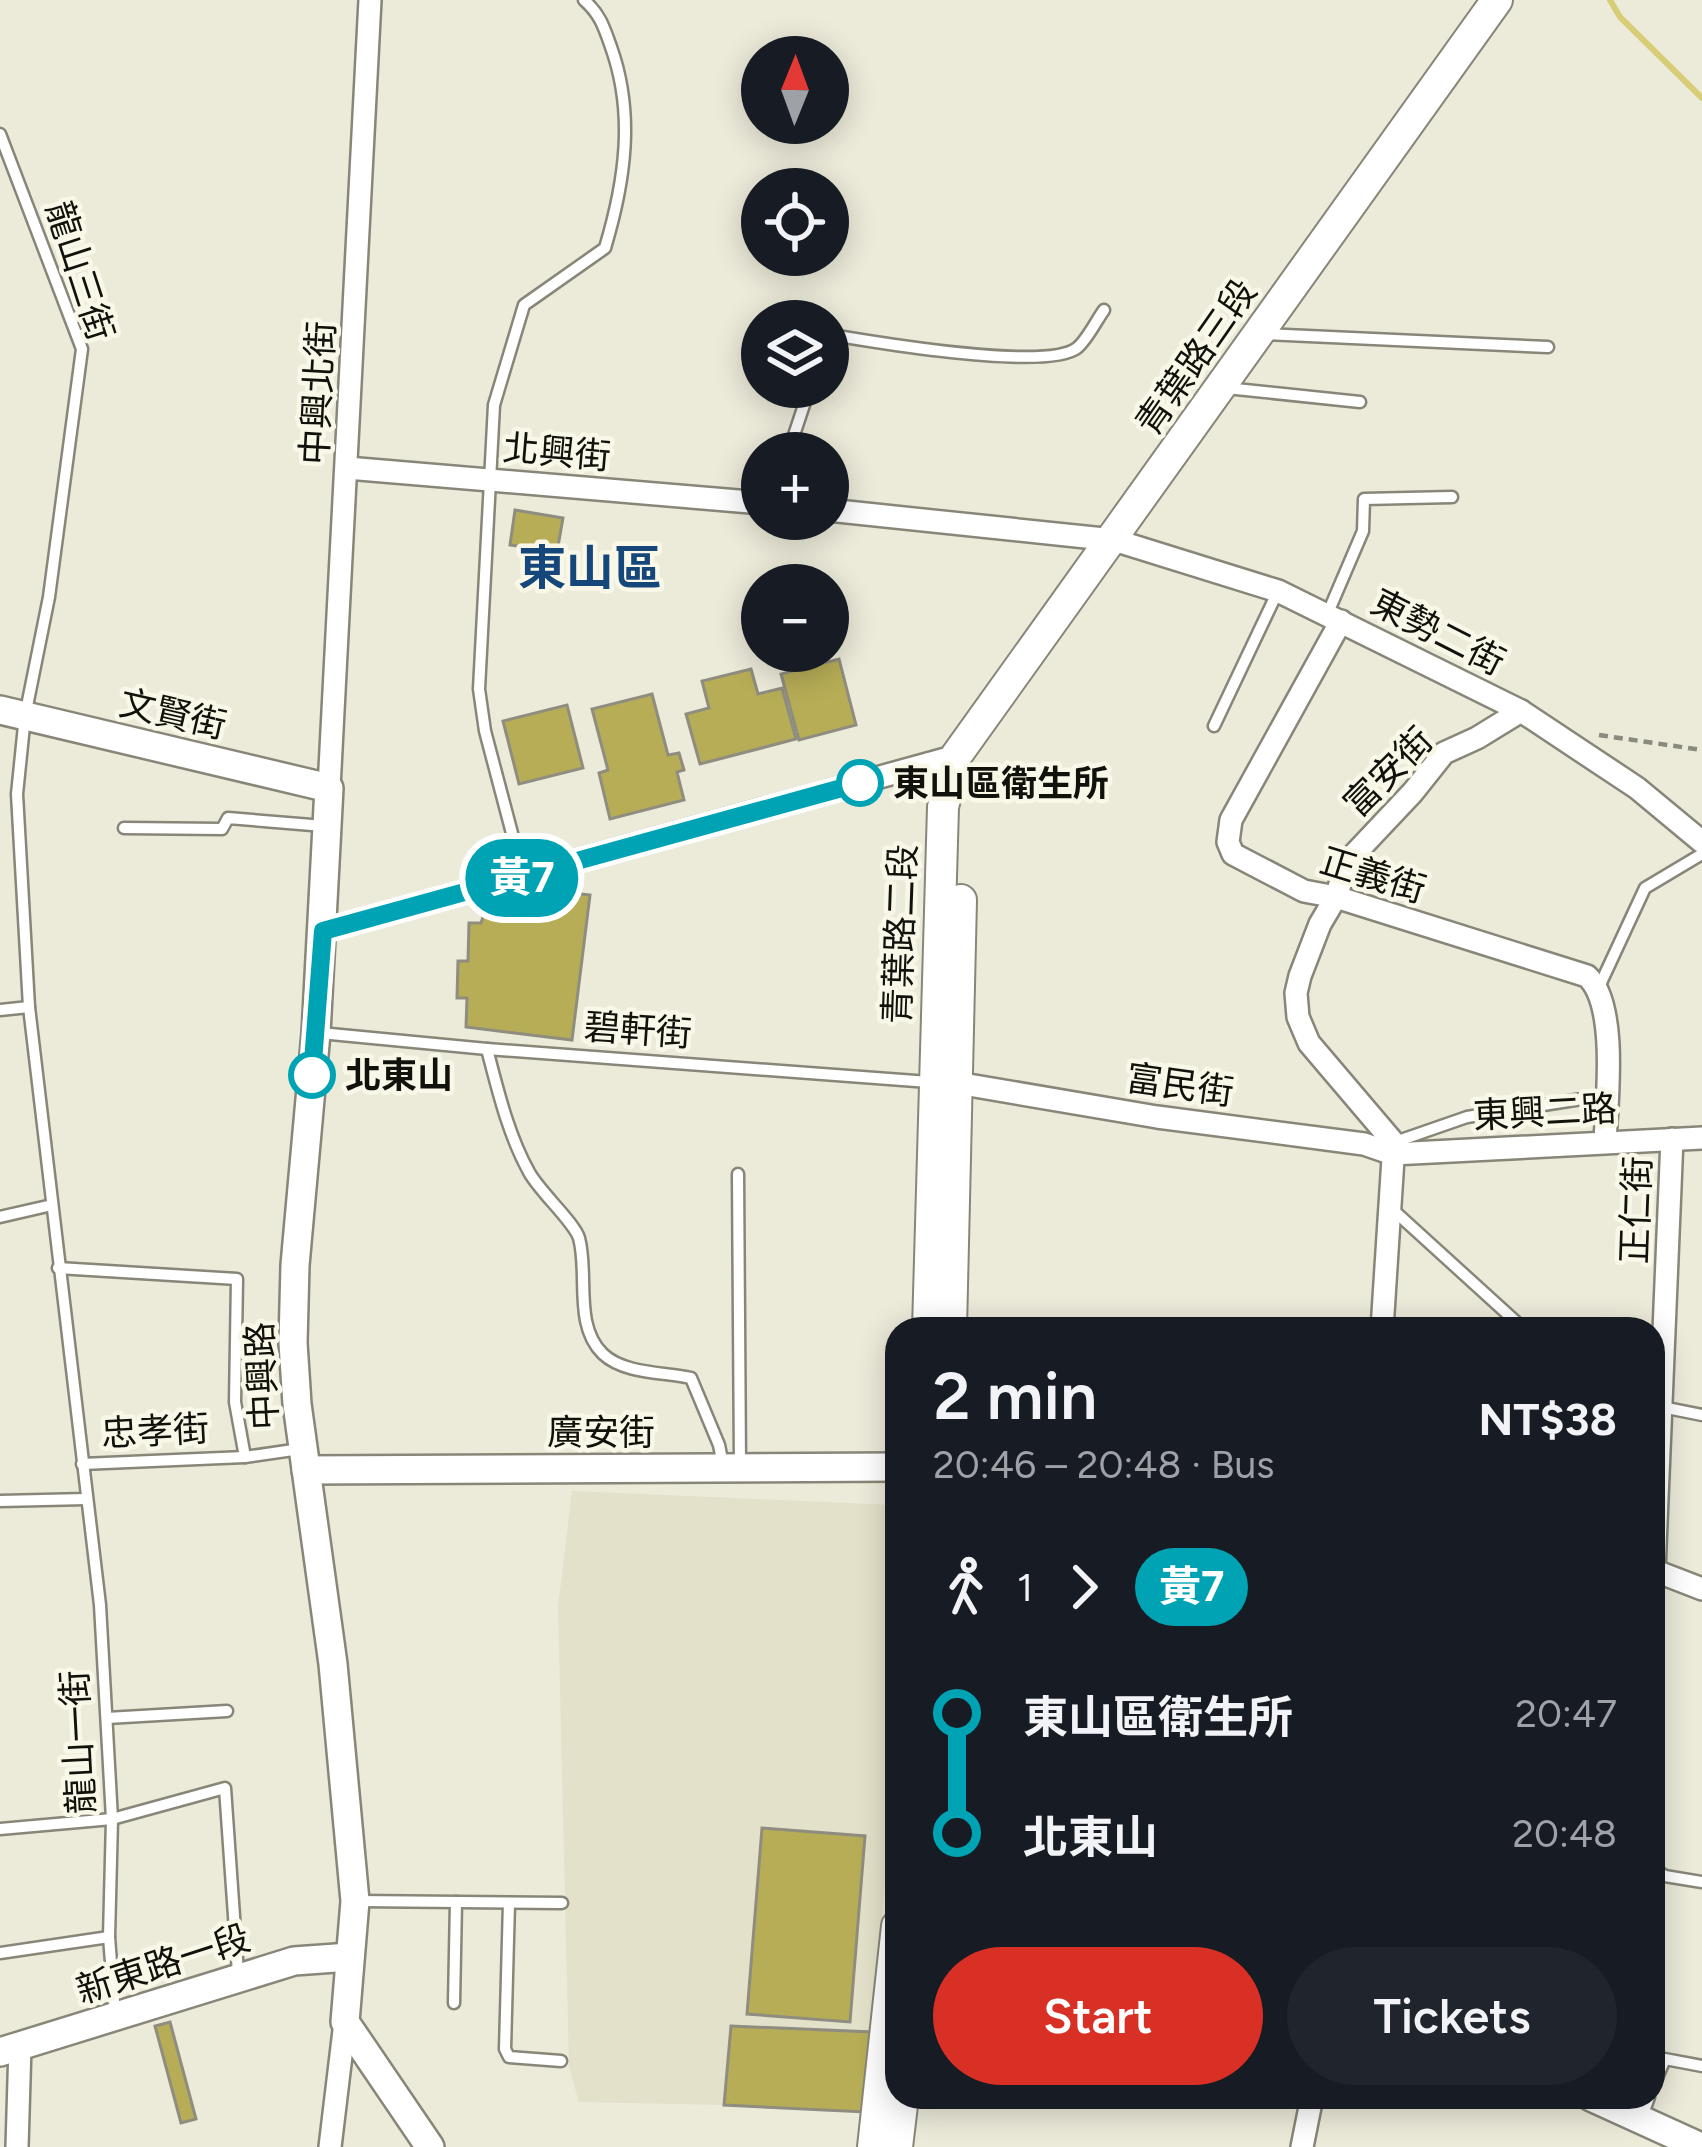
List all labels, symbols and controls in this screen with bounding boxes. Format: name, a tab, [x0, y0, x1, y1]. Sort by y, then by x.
north arrow	[741, 36, 849, 144]
map controls	[741, 36, 849, 672]
button: locate	[741, 168, 849, 276]
street label: 龍山三街	[37, 196, 123, 346]
street label: 青葉路三段	[1127, 271, 1265, 443]
button: layers	[741, 300, 849, 408]
street label: 中興北街	[293, 320, 343, 466]
street label: 北興街	[501, 426, 613, 478]
button: +	[741, 432, 849, 540]
district label: 東山區	[518, 539, 662, 597]
button: −	[741, 564, 849, 672]
street label: 東勢二街	[1364, 580, 1512, 684]
street label: 文賢街	[116, 681, 230, 747]
street label: 富安街	[1335, 719, 1441, 825]
marker: 東山區衛生所	[838, 761, 882, 805]
place label: 東山區衛生所	[893, 762, 1109, 805]
line badge: 黃7	[468, 839, 576, 917]
street label: 正義街	[1315, 839, 1431, 911]
street label: 青葉路二段	[875, 843, 925, 1025]
text: 黃7	[489, 852, 555, 903]
street label: 碧軒街	[583, 1005, 693, 1055]
marker: 北東山	[290, 1053, 334, 1097]
place label: 北東山	[345, 1054, 453, 1097]
street label: 富民街	[1124, 1056, 1236, 1114]
street label: 東興二路	[1472, 1087, 1618, 1137]
street label: 正仁街	[1613, 1155, 1659, 1265]
street label: 中興路	[238, 1321, 286, 1431]
text: 2 min	[933, 1356, 1097, 1436]
text: NT$38	[1478, 1392, 1617, 1446]
street label: 忠孝街	[100, 1407, 210, 1455]
street label: 廣安街	[547, 1411, 655, 1454]
text: 20:46 – 20:48 · Bus	[933, 1441, 1274, 1488]
icon: walk	[933, 1554, 999, 1620]
icon: forward	[1051, 1554, 1117, 1620]
text: 黃7	[1159, 1561, 1224, 1612]
text: 1	[1017, 1564, 1033, 1611]
street label: 龍山一街	[53, 1669, 103, 1815]
text: 東山區衛生所	[1023, 1690, 1293, 1744]
text: 20:47	[1515, 1690, 1617, 1737]
text: 北東山	[1023, 1810, 1158, 1864]
text: 20:48	[1512, 1810, 1617, 1857]
street label: 新東路一段	[71, 1916, 255, 2012]
button: Start	[933, 1947, 1263, 2085]
button: Tickets	[1287, 1947, 1617, 2085]

